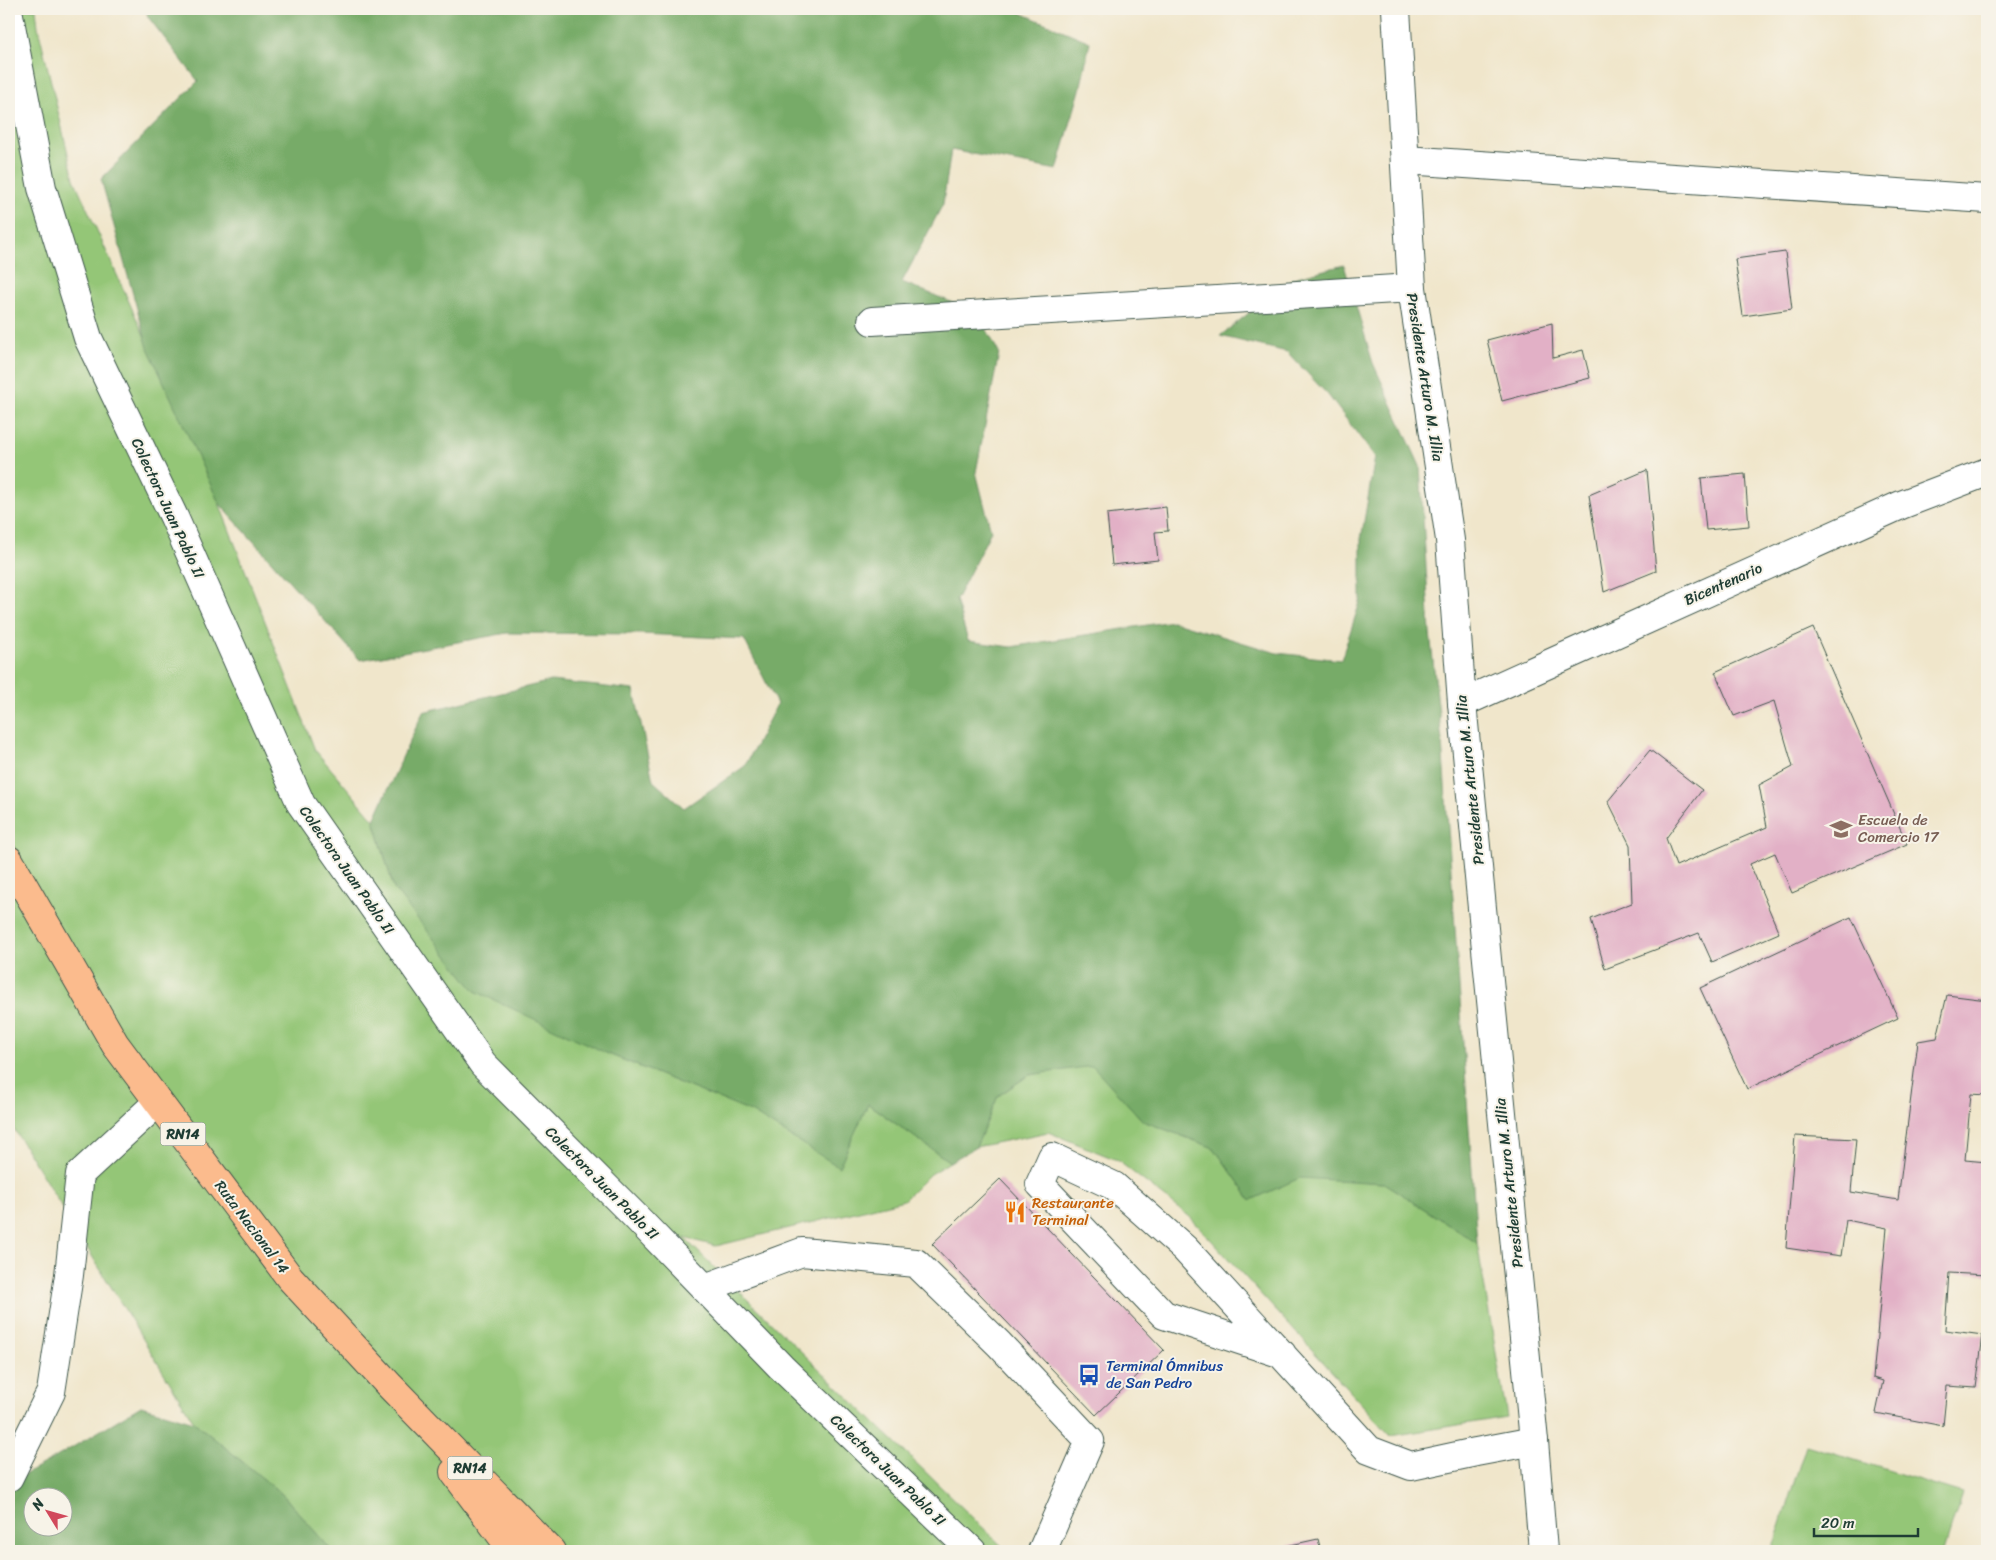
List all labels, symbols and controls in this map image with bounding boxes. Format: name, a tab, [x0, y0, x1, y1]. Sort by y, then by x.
street label: Presidente Arturo M. Illia	[1399, 291, 1451, 464]
street label: Colectora Juan Pablo II	[124, 433, 212, 583]
street label: Bicentenario	[1680, 555, 1767, 613]
street label: Presidente Arturo M. Illia	[1448, 693, 1492, 866]
street label: Colectora Juan Pablo II	[293, 800, 402, 940]
place label: Escuela de Comercio 17	[1858, 807, 1940, 850]
school or university icon: Escuela de Comercio 17	[1828, 816, 1854, 842]
street label: Presidente Arturo M. Illia	[1487, 1096, 1531, 1269]
street label: Colectora Juan Pablo II	[539, 1120, 665, 1246]
road number: RN14	[160, 1122, 206, 1146]
street label: Ruta Nacional 14	[208, 1174, 296, 1280]
place label: Restaurante Terminal	[1032, 1190, 1114, 1233]
restaurant icon: Restaurante Terminal	[1002, 1199, 1028, 1225]
place label: Terminal Ómnibus de San Pedro	[1106, 1353, 1223, 1396]
bus stop icon: Terminal Ómnibus de San Pedro	[1076, 1362, 1102, 1388]
street label: Colectora Juan Pablo II	[824, 1408, 952, 1533]
road number: RN14	[448, 1456, 492, 1480]
north arrow	[22, 1488, 72, 1538]
text: N	[25, 1493, 51, 1517]
scale bar	[1814, 1505, 1917, 1537]
text: 20 m	[1821, 1510, 1855, 1536]

